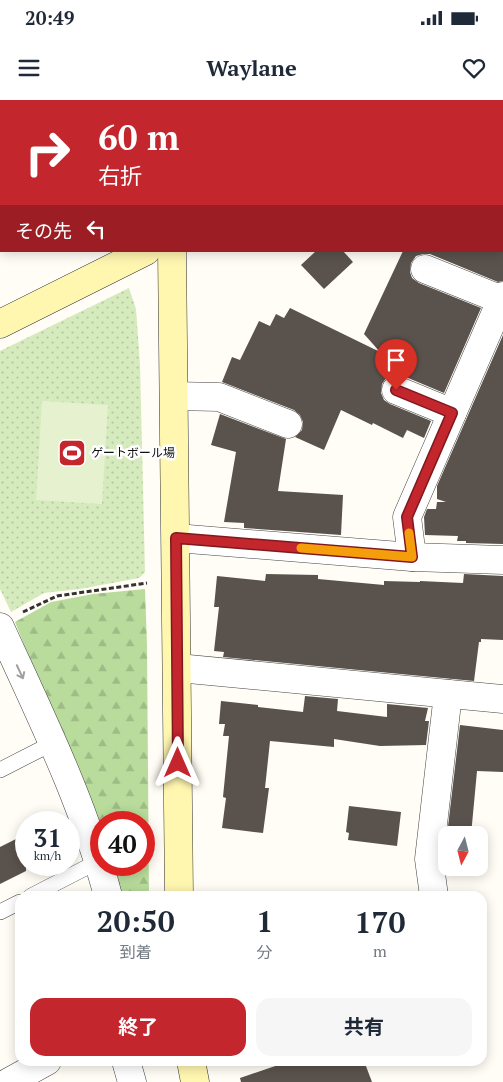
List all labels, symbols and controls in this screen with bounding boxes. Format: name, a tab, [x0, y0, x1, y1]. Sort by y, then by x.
text: 20:49	[25, 5, 74, 30]
text: Waylane	[206, 53, 297, 82]
icon: menu	[15, 54, 43, 82]
icon: heart	[460, 54, 488, 82]
text: 60 m	[98, 114, 179, 160]
icon: right	[15, 120, 80, 185]
text: 右折	[98, 161, 142, 190]
icon: left	[82, 215, 110, 243]
text: その先	[15, 218, 72, 243]
pin	[375, 339, 417, 390]
icon: arrive	[382, 346, 410, 374]
sports icon: ゲートボール場	[57, 438, 87, 468]
place label: ゲートボール場	[91, 445, 175, 460]
one-way arrow	[16, 664, 26, 679]
position arrow	[151, 736, 203, 788]
speed limit sign: 40	[90, 811, 155, 876]
text: 31	[33, 821, 62, 854]
north arrow	[438, 826, 488, 876]
map controls	[438, 826, 488, 876]
text: km/h	[34, 848, 61, 863]
text: 20:50	[97, 901, 175, 941]
text: 1	[256, 901, 273, 941]
text: 170	[355, 902, 405, 942]
text: m	[373, 940, 387, 962]
text: 到着	[120, 941, 152, 963]
text: 分	[257, 941, 273, 963]
button: 終了	[30, 998, 246, 1056]
button: 共有	[256, 998, 472, 1056]

